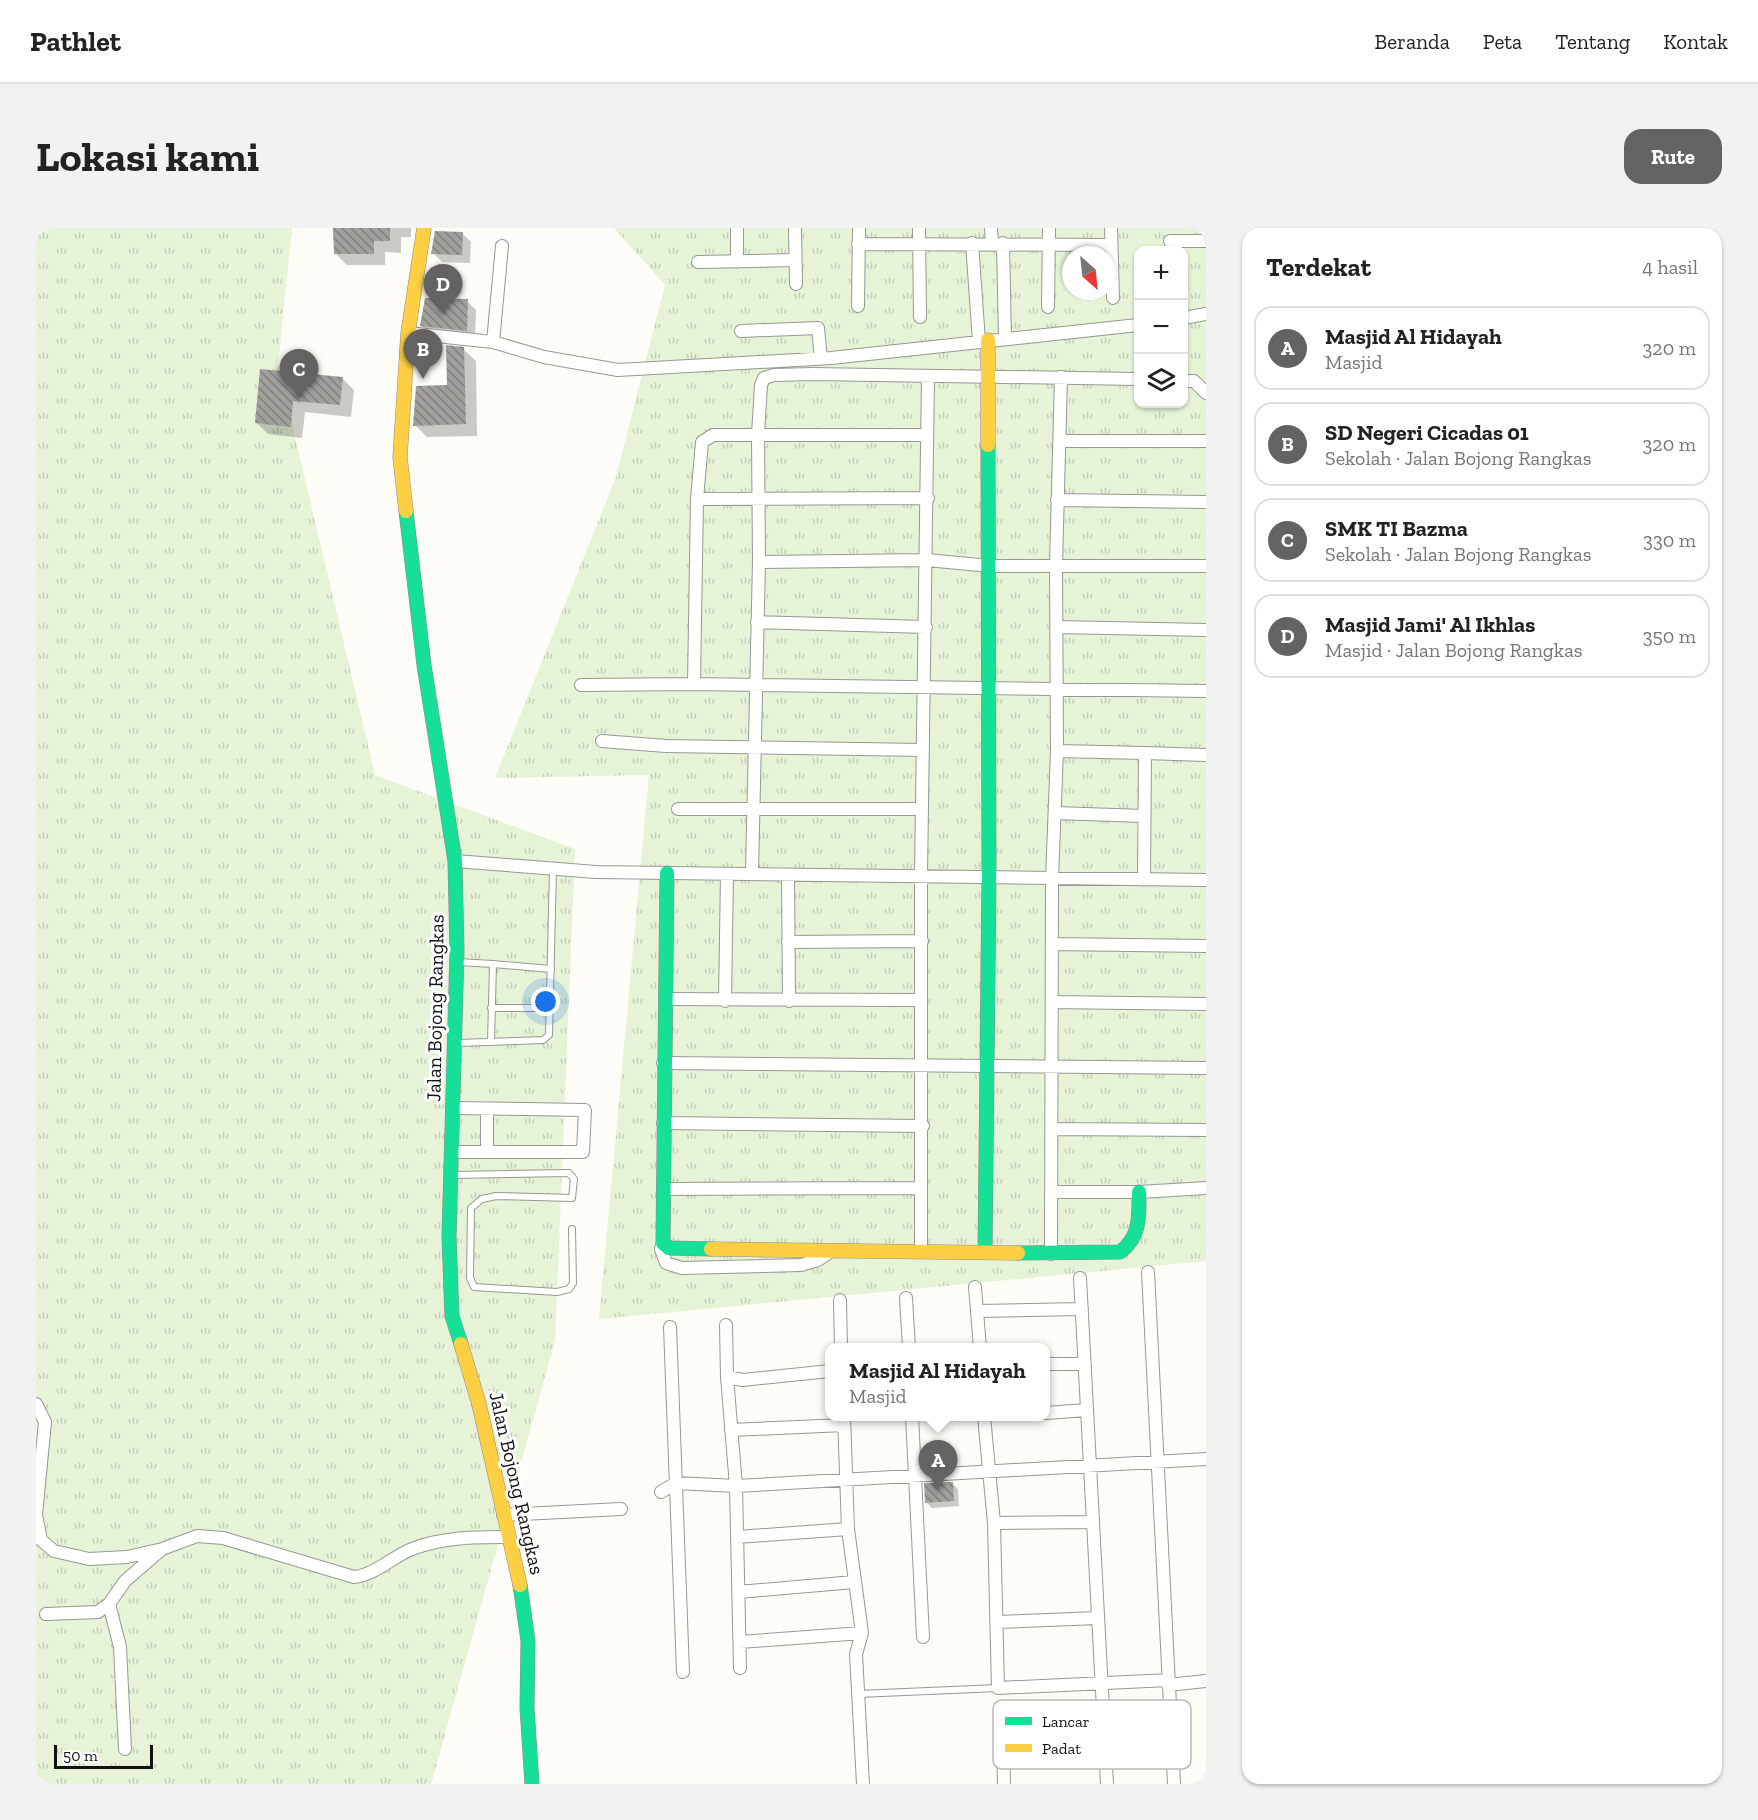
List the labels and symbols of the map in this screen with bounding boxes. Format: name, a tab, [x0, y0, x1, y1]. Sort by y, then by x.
north arrow	[1062, 246, 1116, 300]
pin: D	[424, 264, 462, 314]
pin: B	[404, 330, 442, 379]
pin: C	[280, 350, 318, 399]
street label: Jalan Bojong Rangkas	[421, 914, 449, 1102]
your location	[531, 987, 560, 1016]
street label: Jalan Bojong Rangkas	[484, 1389, 550, 1577]
pin: A	[918, 1440, 958, 1490]
legend	[993, 1700, 1191, 1769]
text: Lancar	[1042, 1712, 1090, 1731]
text: Padat	[1042, 1739, 1081, 1758]
scale bar	[54, 1742, 153, 1770]

